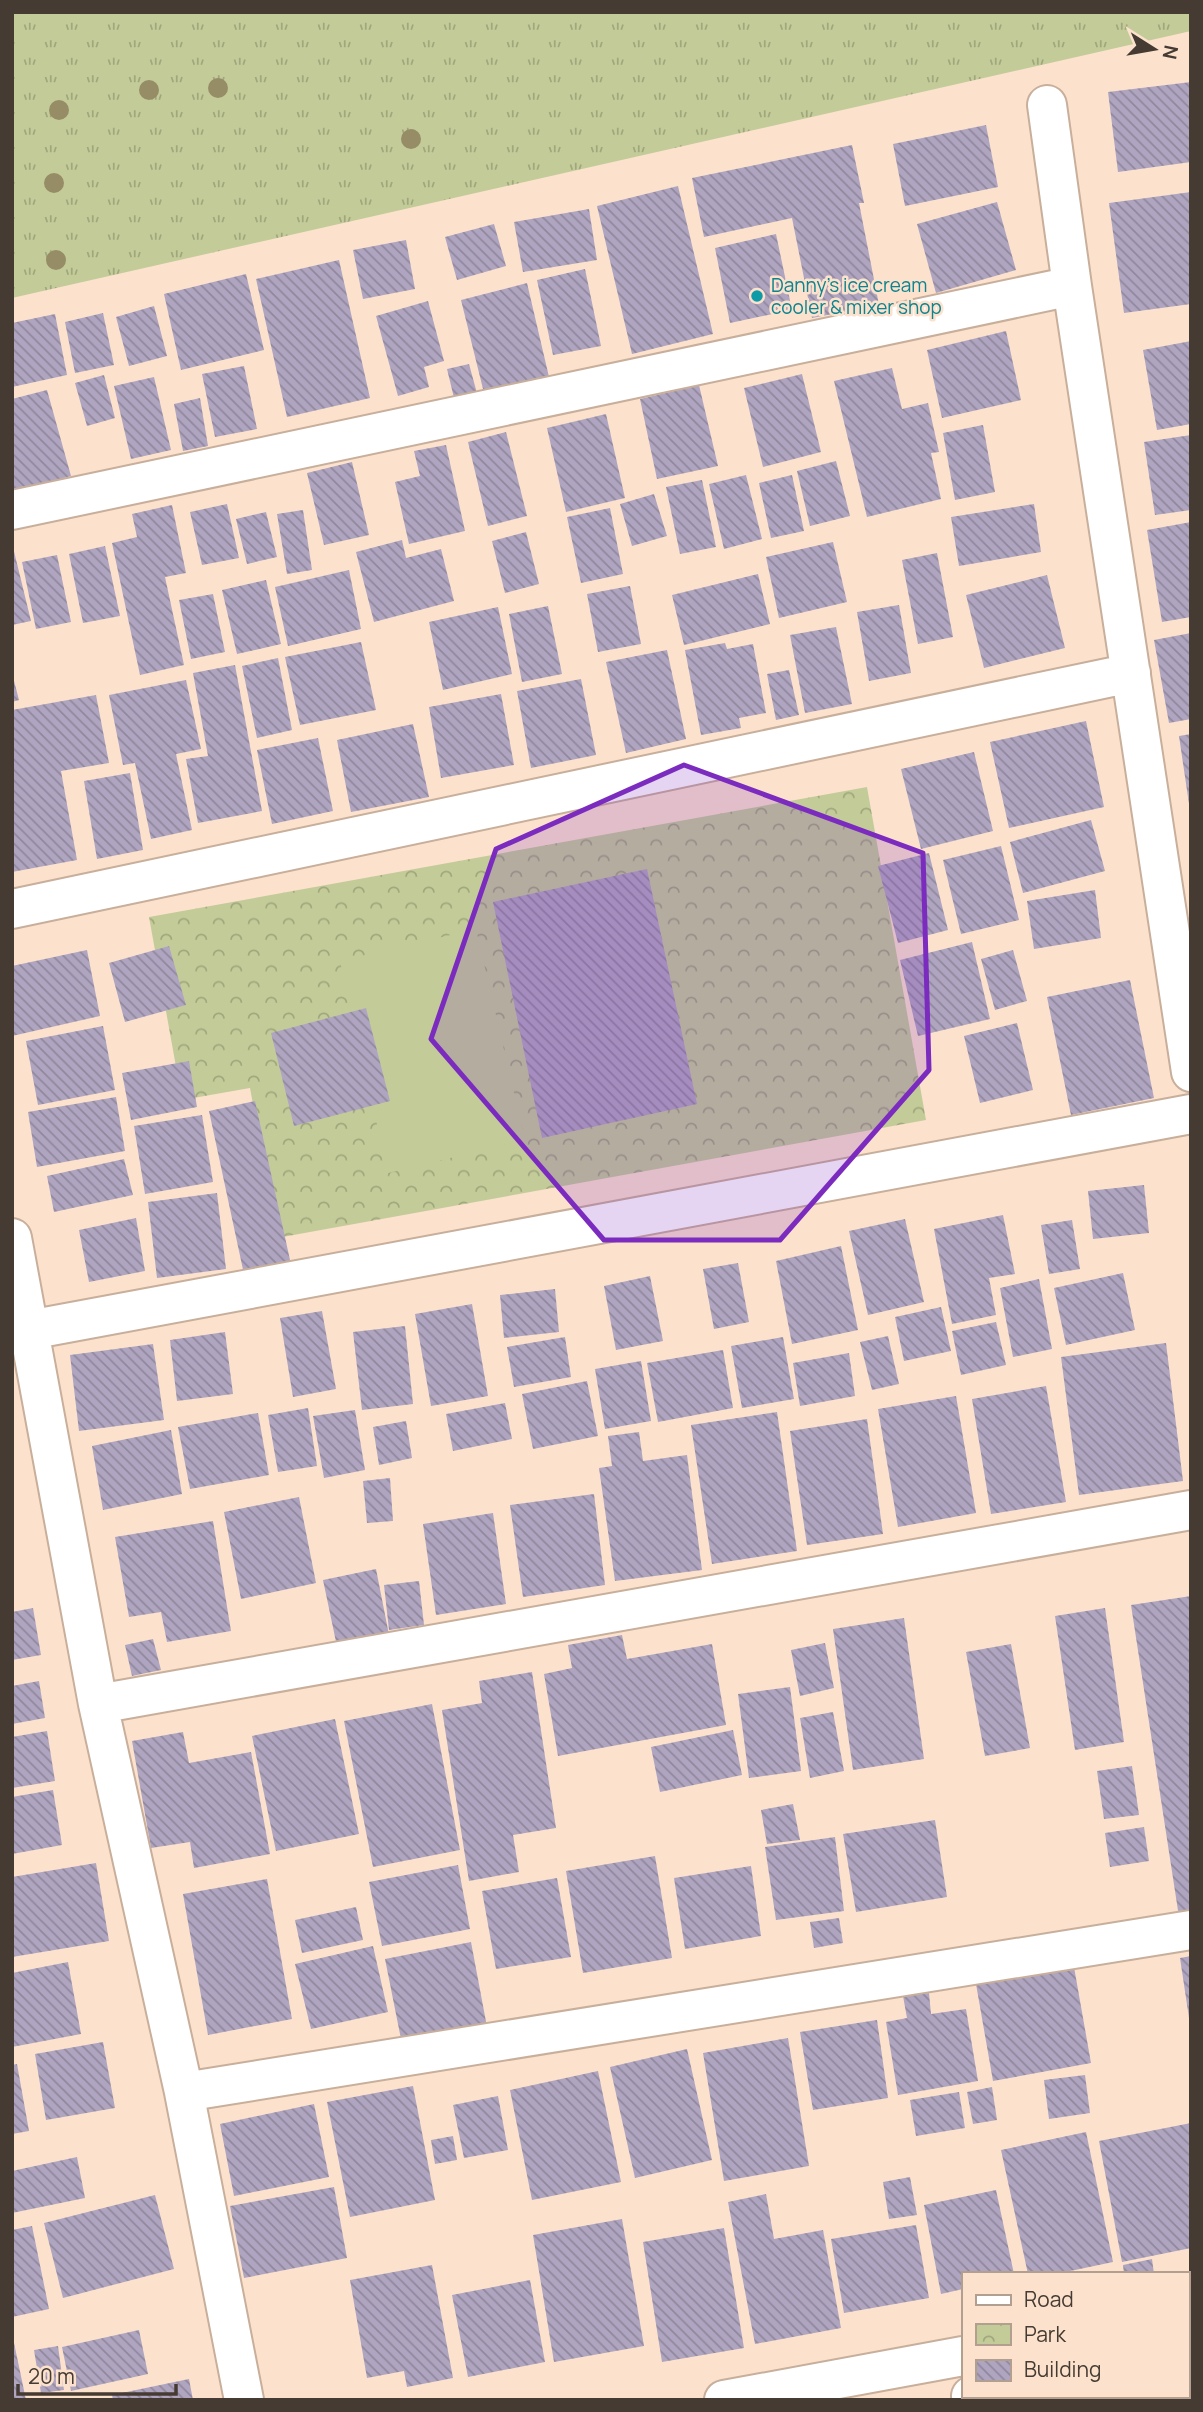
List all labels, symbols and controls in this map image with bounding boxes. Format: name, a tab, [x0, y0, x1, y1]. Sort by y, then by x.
north arrow	[1119, 14, 1189, 84]
text: N	[1157, 43, 1185, 61]
place label: Danny's ice cream cooler & mixer shop	[771, 272, 942, 320]
marker: Danny's ice cream cooler & mixer shop	[749, 288, 765, 304]
legend	[962, 2272, 1189, 2398]
text: Road	[1024, 2285, 1074, 2313]
text: Park	[1024, 2320, 1066, 2348]
scale bar	[18, 2352, 175, 2396]
text: Building	[1024, 2355, 1101, 2383]
text: 20 m	[28, 2362, 75, 2390]

